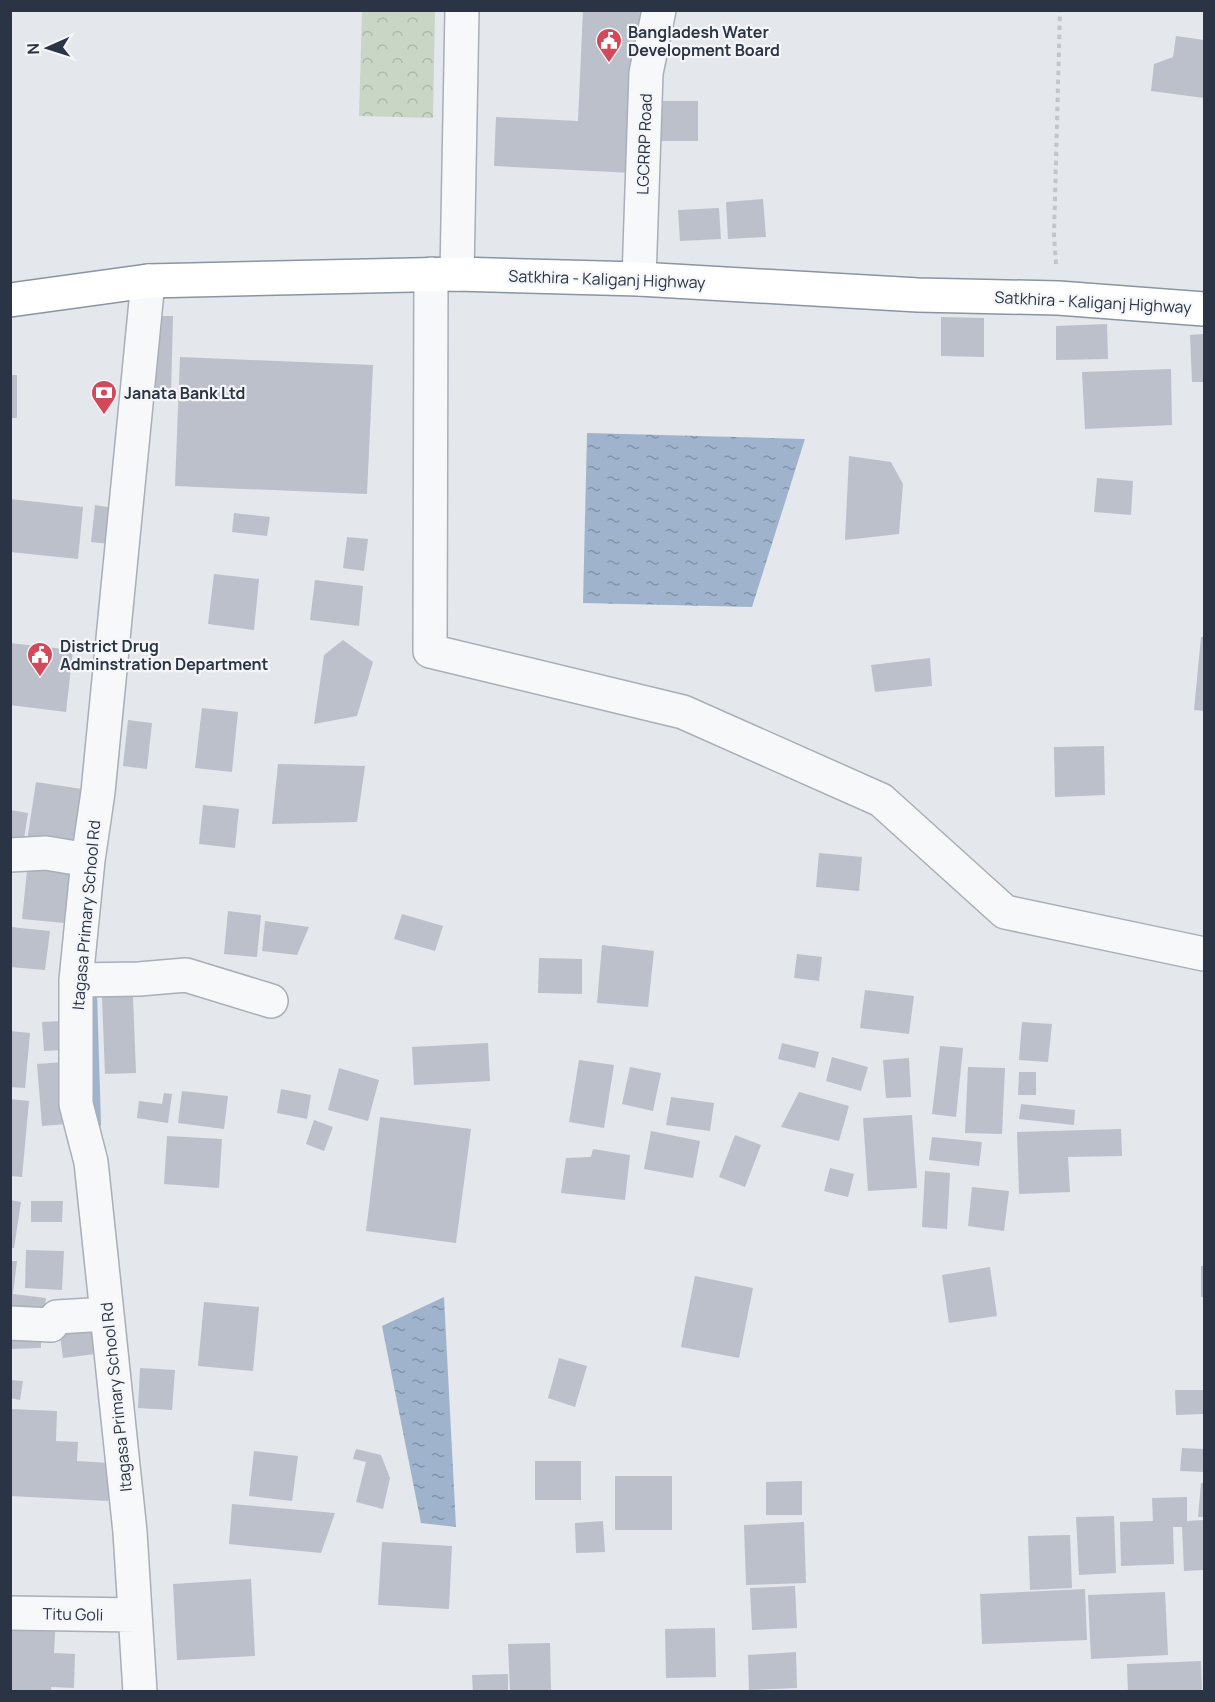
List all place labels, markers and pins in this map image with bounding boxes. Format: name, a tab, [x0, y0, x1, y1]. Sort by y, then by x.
place label: Bangladesh Water Development Board	[628, 21, 780, 61]
public building icon: Bangladesh Water Development Board	[594, 26, 624, 64]
bank icon: Janata Bank Ltd	[89, 378, 119, 416]
place label: Janata Bank Ltd	[124, 382, 245, 404]
place label: District Drug Adminstration Department	[60, 635, 269, 675]
public building icon: District Drug Adminstration Department	[25, 640, 55, 678]

